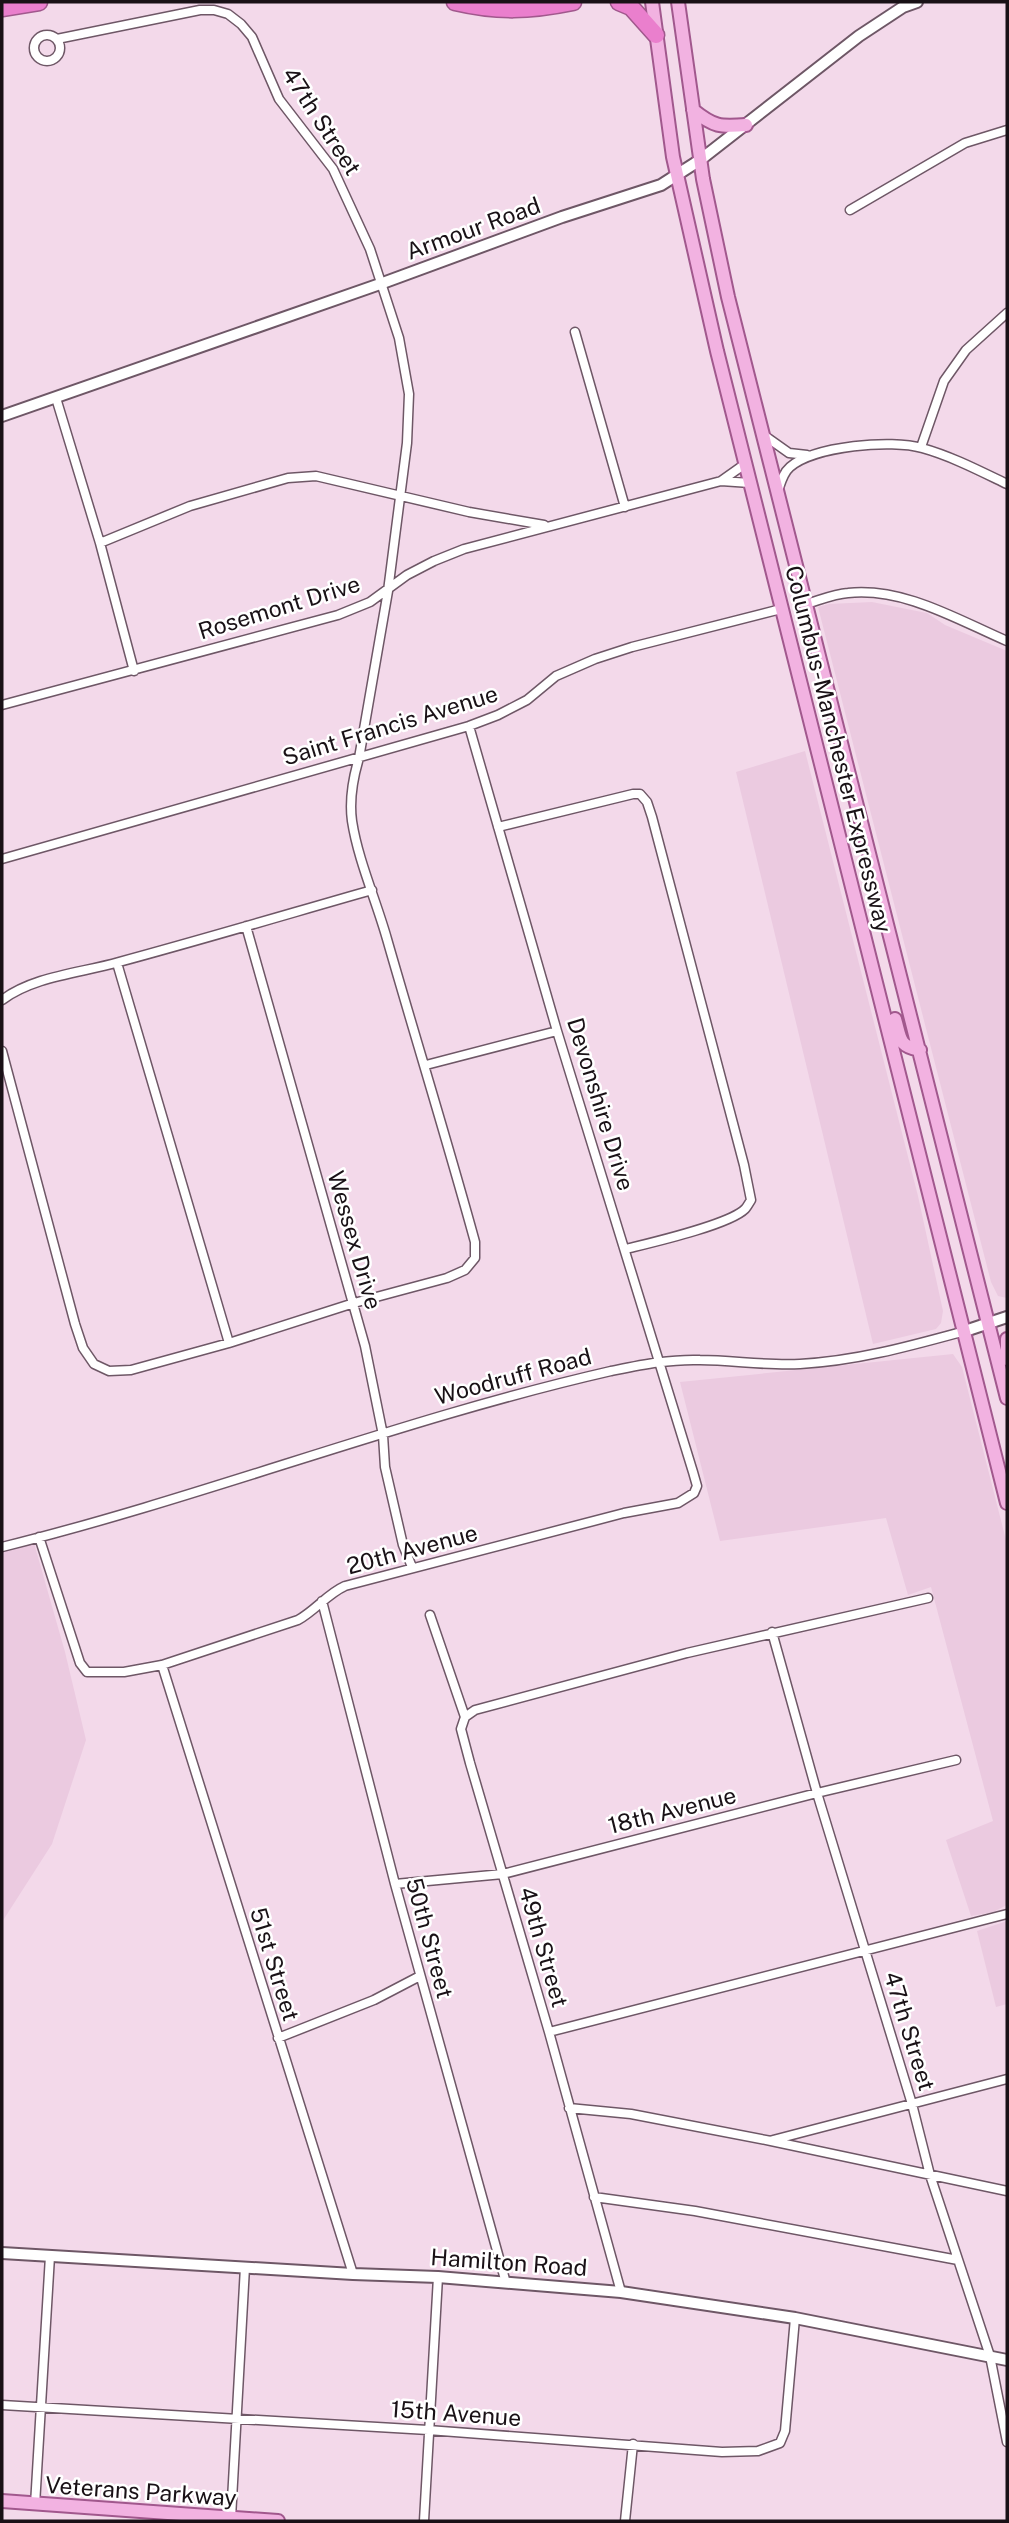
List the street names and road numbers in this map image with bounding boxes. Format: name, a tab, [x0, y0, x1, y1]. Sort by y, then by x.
street label: 47th Street	[277, 62, 367, 180]
street label: Armour Road	[402, 191, 544, 265]
street label: Columbus-Manchester Expressway	[780, 563, 898, 935]
street label: Rosemont Drive	[195, 570, 363, 644]
street label: Saint Francis Avenue	[279, 679, 501, 771]
street label: Devonshire Drive	[562, 1014, 640, 1194]
street label: Wessex Drive	[322, 1168, 388, 1312]
street label: Woodruff Road	[432, 1342, 594, 1410]
street label: 20th Avenue	[344, 1519, 480, 1579]
street label: 18th Avenue	[605, 1781, 739, 1839]
street label: 50th Street	[401, 1875, 459, 2001]
street label: 49th Street	[514, 1884, 574, 2010]
street label: 51st Street	[245, 1904, 305, 2024]
street label: 47th Street	[879, 1968, 941, 2094]
street label: Hamilton Road	[430, 2243, 588, 2281]
street label: 15th Avenue	[390, 2395, 522, 2431]
street label: Veterans Parkway	[44, 2471, 238, 2511]

